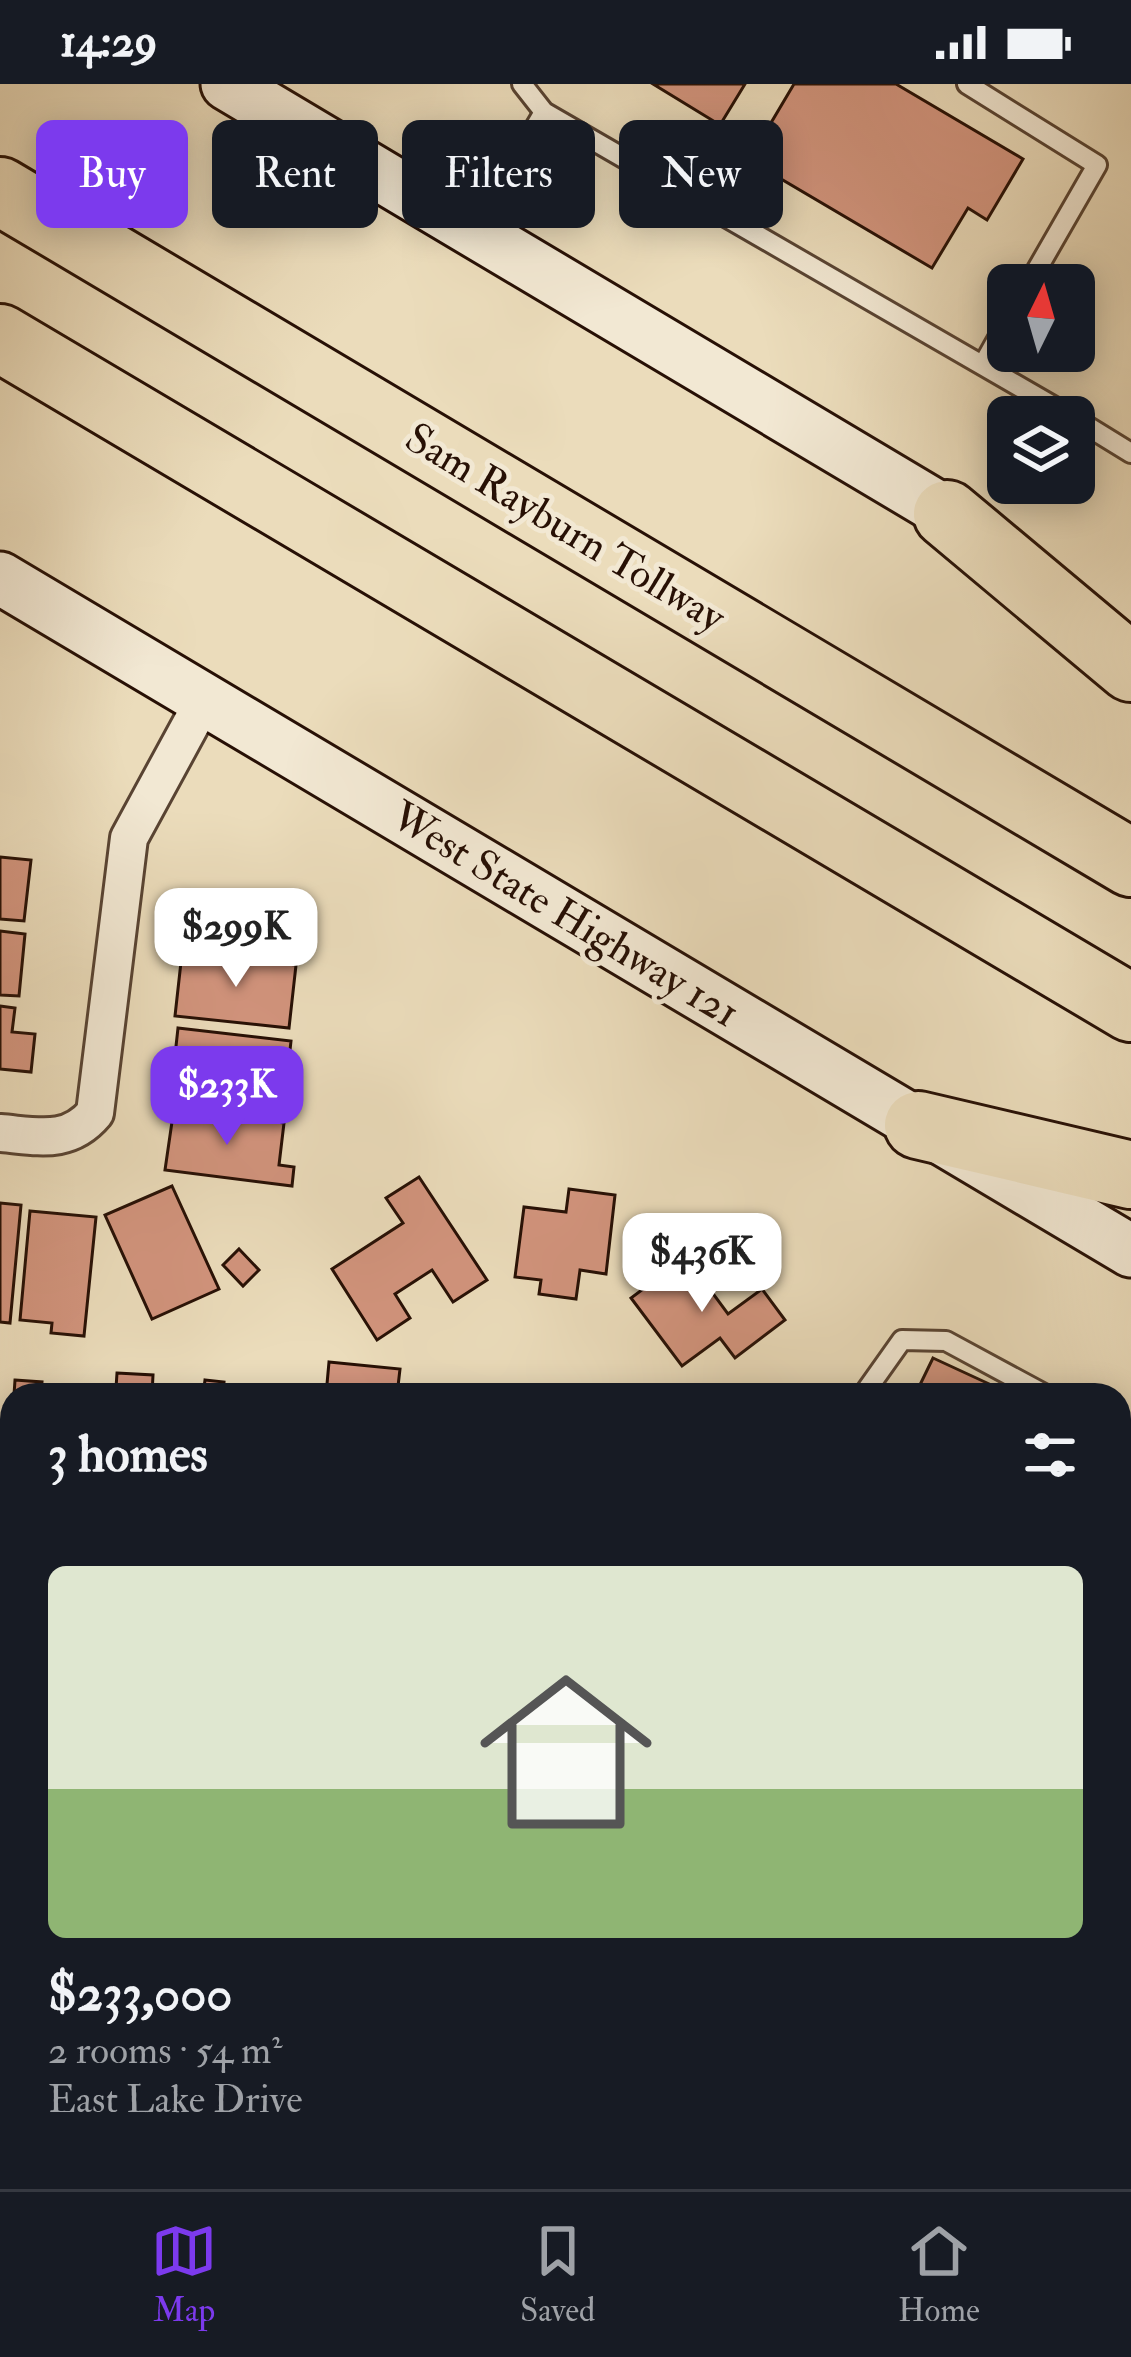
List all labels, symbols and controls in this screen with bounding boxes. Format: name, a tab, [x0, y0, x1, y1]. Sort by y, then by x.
text: 14:29	[60, 14, 157, 70]
chip: Buy	[36, 120, 188, 228]
chip: Rent	[212, 120, 378, 228]
chip: Filters	[402, 120, 595, 228]
chip: New	[619, 120, 783, 228]
north arrow	[987, 264, 1095, 372]
map controls	[987, 264, 1095, 504]
button: layers	[987, 396, 1095, 504]
street label: Sam Rayburn Tollway	[396, 412, 735, 644]
street label: West State Highway 121	[381, 790, 748, 1039]
pin: $299K	[152, 888, 320, 990]
text: $299K	[181, 902, 291, 951]
pin: $233K	[143, 1046, 311, 1148]
text: $233K	[177, 1060, 277, 1109]
pin: $436K	[618, 1213, 786, 1315]
text: $436K	[650, 1227, 754, 1276]
icon: filters	[1017, 1422, 1083, 1488]
text: 3 homes	[48, 1423, 208, 1487]
icon: home	[458, 1644, 674, 1860]
text: $233,000	[48, 1962, 232, 2026]
text: 2 rooms · 54 m²	[48, 2026, 282, 2075]
text: East Lake Drive	[48, 2075, 303, 2124]
tab: Map	[151, 2218, 217, 2331]
tab: Saved	[520, 2218, 595, 2331]
tab: Home	[898, 2218, 980, 2331]

